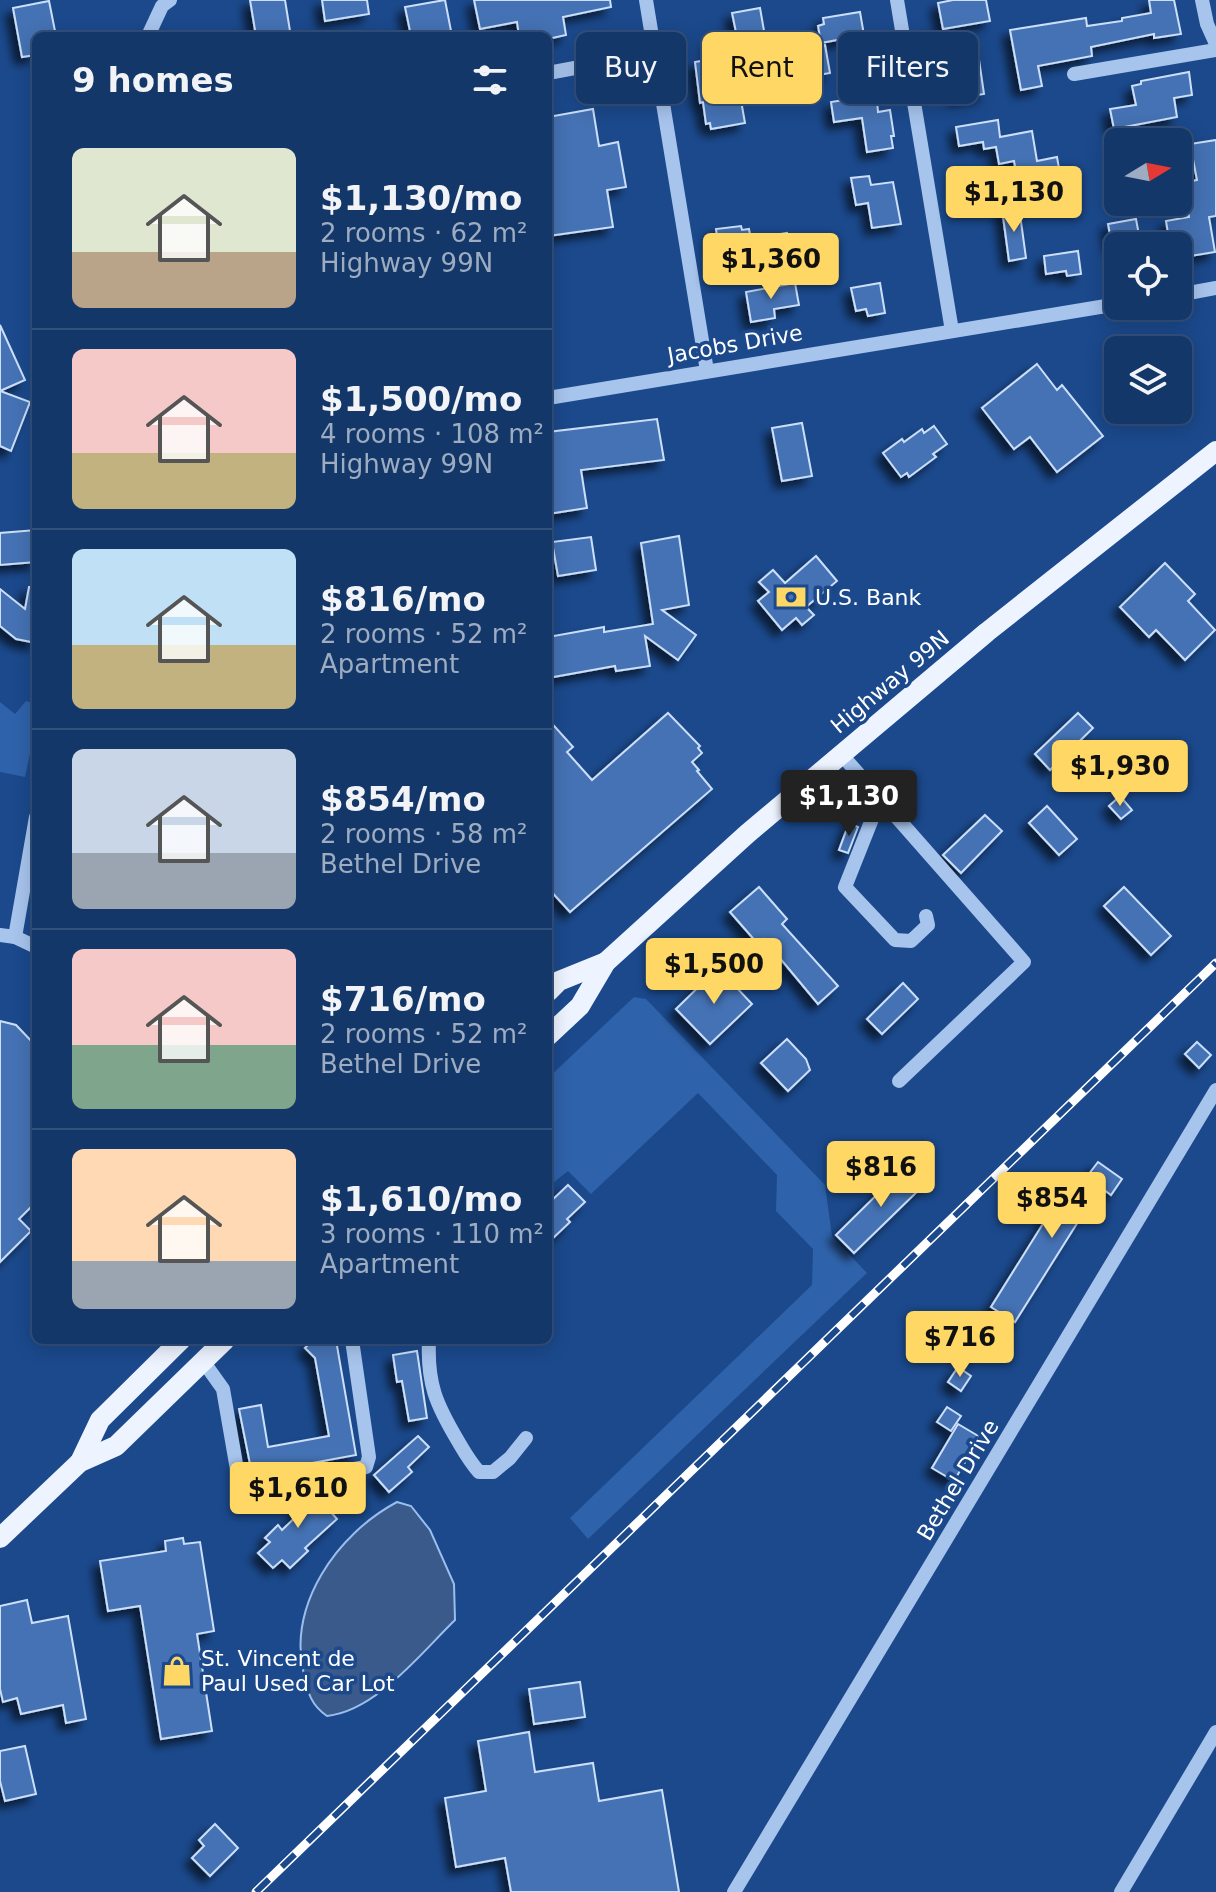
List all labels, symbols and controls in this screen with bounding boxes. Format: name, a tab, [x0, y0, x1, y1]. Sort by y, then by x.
chip: Buy	[576, 32, 686, 104]
chip: Rent	[702, 32, 822, 104]
chip: Filters	[838, 32, 978, 104]
icon: filters	[468, 58, 512, 102]
text: 9 homes	[72, 60, 234, 100]
north arrow	[1104, 128, 1192, 216]
map controls	[1104, 128, 1192, 424]
pin: $1,130	[949, 166, 1079, 234]
text: $1,130	[964, 177, 1064, 207]
text: $1,130/mo	[320, 178, 522, 218]
icon: home	[136, 180, 232, 276]
text: 2 rooms · 62 m²	[320, 218, 528, 248]
button: locate	[1104, 232, 1192, 320]
pin: $1,360	[706, 233, 836, 301]
text: $1,360	[721, 244, 821, 274]
text: Highway 99N	[320, 248, 493, 278]
street label: Jacobs Drive	[664, 320, 804, 369]
button: layers	[1104, 336, 1192, 424]
text: $1,500/mo	[320, 379, 522, 419]
icon: home	[136, 381, 232, 477]
text: 4 rooms · 108 m²	[320, 419, 544, 449]
text: Highway 99N	[320, 449, 493, 479]
text: $816/mo	[320, 579, 486, 619]
bank icon: U.S. Bank	[774, 580, 808, 614]
icon: home	[136, 581, 232, 677]
place label: U.S. Bank	[815, 585, 922, 610]
text: 2 rooms · 52 m²	[320, 619, 528, 649]
street label: Highway 99N	[826, 625, 954, 739]
text: Apartment	[320, 649, 459, 679]
pin: $1,930	[1055, 740, 1185, 808]
text: $1,930	[1070, 751, 1170, 781]
pin: $1,130	[784, 770, 914, 838]
text: $854/mo	[320, 779, 486, 819]
icon: home	[136, 781, 232, 877]
text: $1,130	[799, 781, 899, 811]
text: 2 rooms · 58 m²	[320, 819, 528, 849]
text: Bethel Drive	[320, 849, 481, 879]
pin: $1,500	[649, 938, 779, 1006]
text: $1,500	[664, 949, 764, 979]
text: $716/mo	[320, 979, 486, 1019]
icon: home	[136, 981, 232, 1077]
text: 2 rooms · 52 m²	[320, 1019, 528, 1049]
text: Bethel Drive	[320, 1049, 481, 1079]
pin: $816	[834, 1141, 928, 1209]
text: $816	[845, 1152, 917, 1182]
pin: $854	[1005, 1172, 1099, 1240]
text: $1,610/mo	[320, 1179, 522, 1219]
icon: home	[136, 1181, 232, 1277]
text: $854	[1016, 1183, 1088, 1213]
text: 3 rooms · 110 m²	[320, 1219, 544, 1249]
text: Apartment	[320, 1249, 459, 1279]
pin: $716	[913, 1311, 1007, 1379]
text: $716	[924, 1322, 996, 1352]
street label: Bethel Drive	[912, 1415, 1004, 1545]
pin: $1,610	[233, 1462, 363, 1530]
text: $1,610	[248, 1473, 348, 1503]
place label: St. Vincent de Paul Used Car Lot	[201, 1646, 395, 1696]
shop icon: St. Vincent de Paul Used Car Lot	[160, 1654, 194, 1688]

